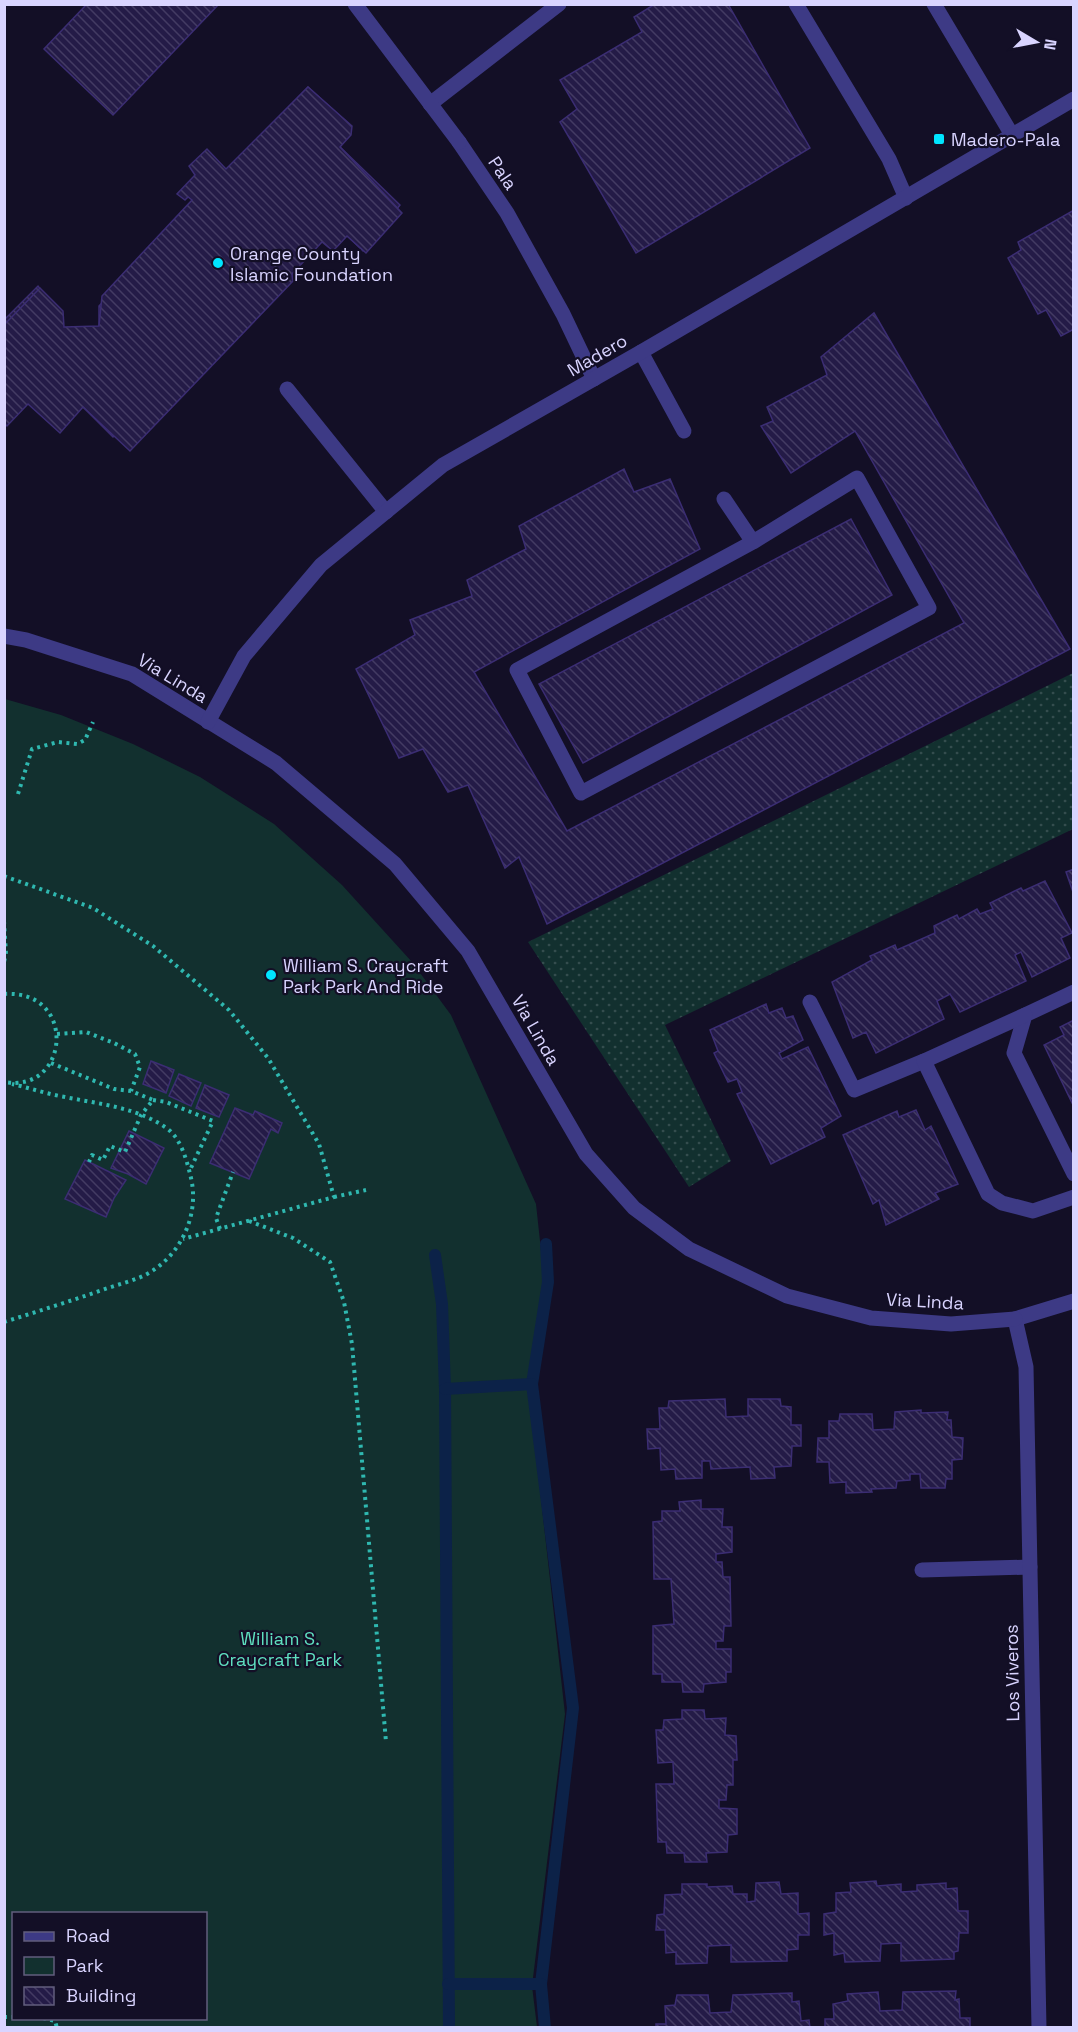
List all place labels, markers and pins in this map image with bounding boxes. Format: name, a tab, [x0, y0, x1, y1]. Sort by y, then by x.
place label: Madero-Pala	[951, 128, 1060, 151]
marker: Madero-Pala	[932, 132, 946, 146]
place label: Orange County Islamic Foundation	[230, 242, 393, 286]
marker: Orange County Islamic Foundation	[211, 256, 225, 270]
place label: William S. Craycraft Park Park And Ride	[283, 954, 449, 998]
marker: William S. Craycraft Park Park And Ride	[264, 968, 278, 982]

